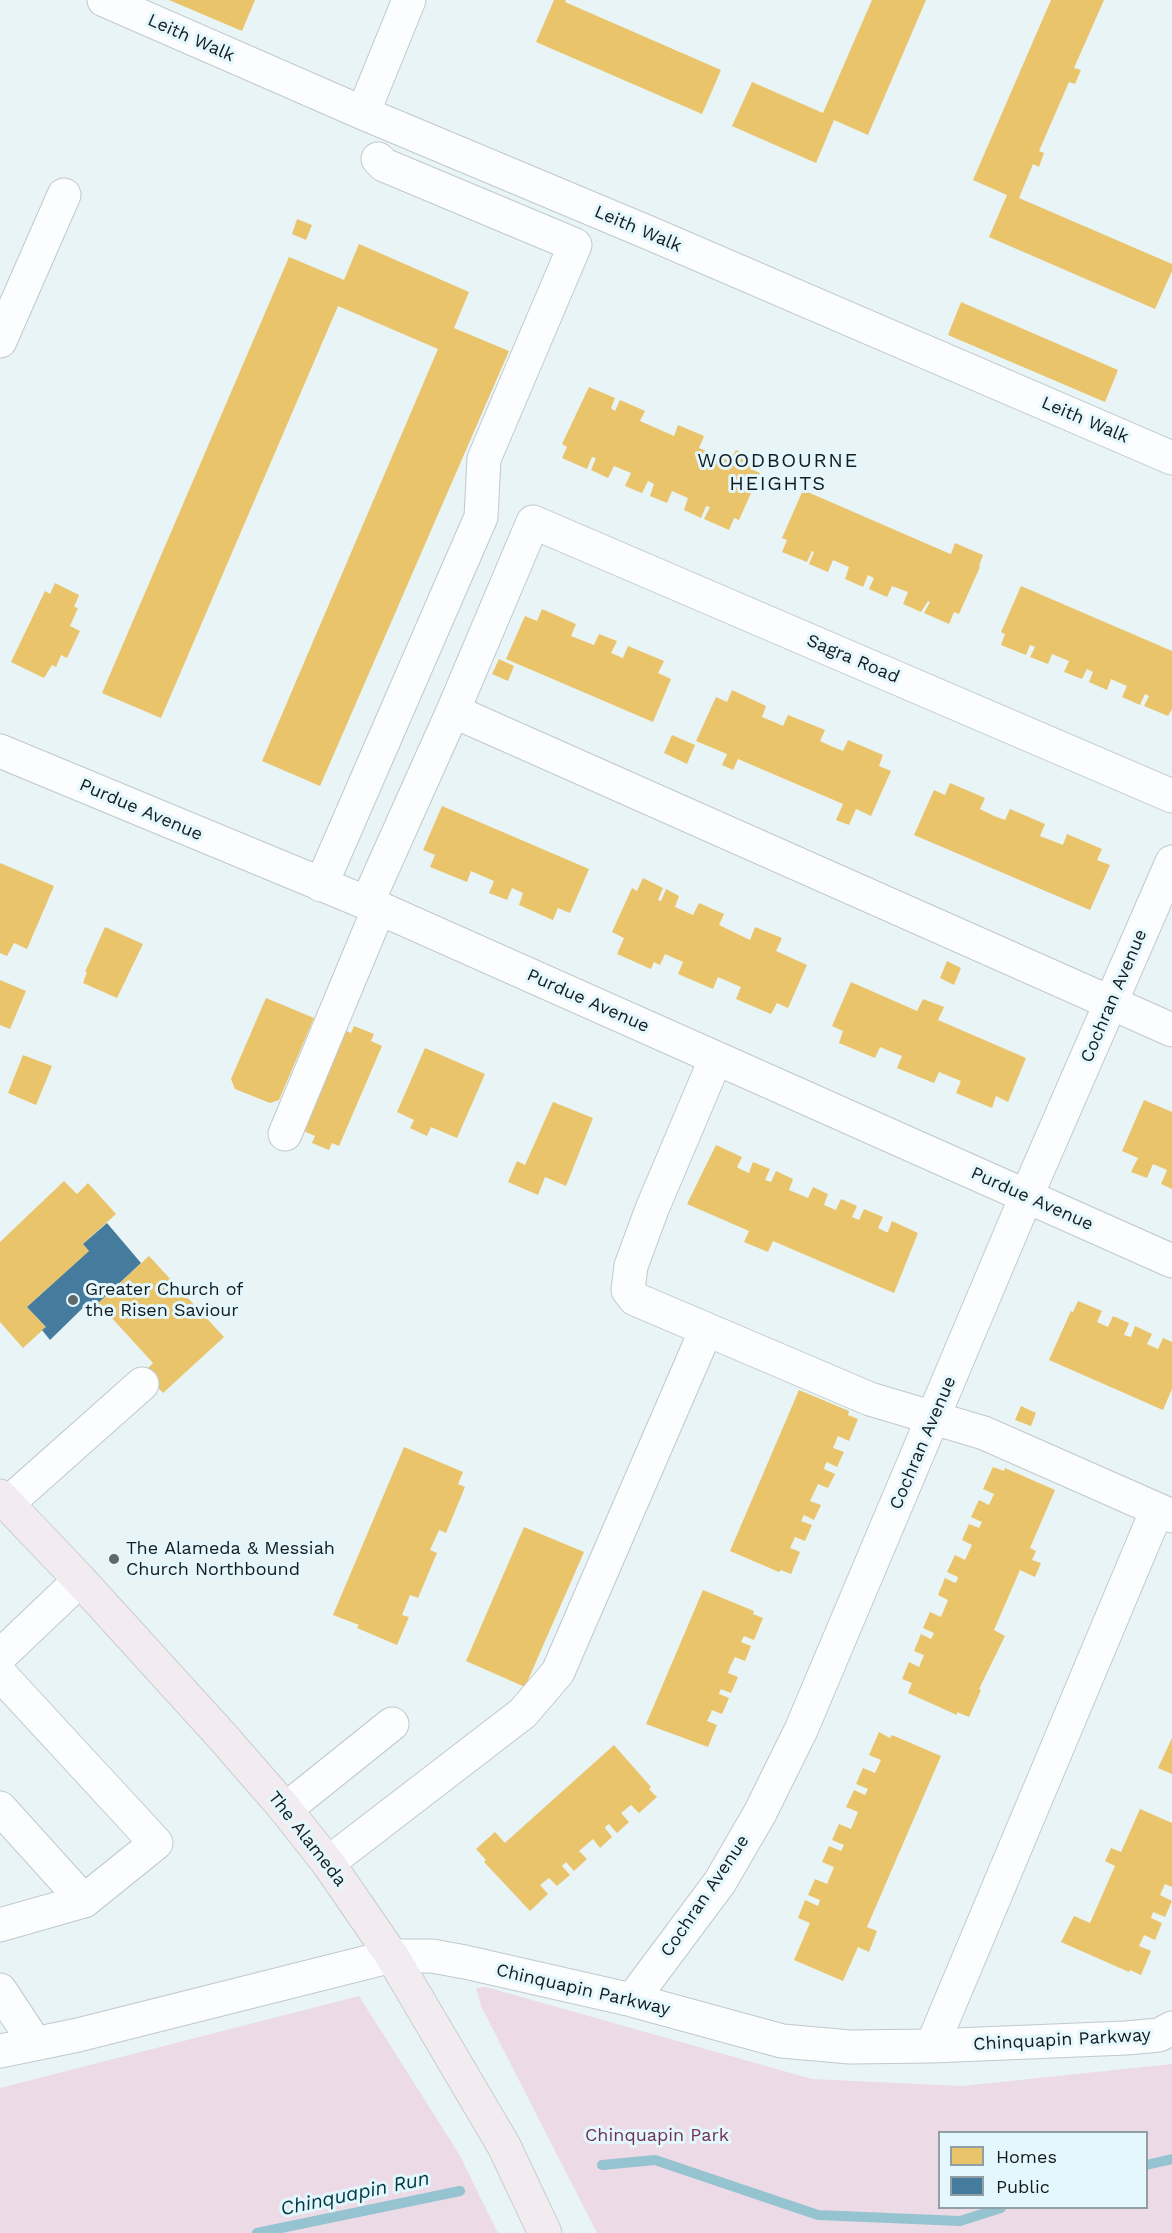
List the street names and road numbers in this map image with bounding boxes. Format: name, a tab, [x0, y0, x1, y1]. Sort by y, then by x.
street label: Leith Walk	[144, 9, 238, 67]
street label: Leith Walk	[591, 201, 685, 257]
street label: Leith Walk	[1038, 392, 1132, 448]
street label: Sagra Road	[803, 630, 903, 688]
street label: Purdue Avenue	[76, 774, 206, 846]
street label: Cochran Avenue	[1076, 926, 1152, 1066]
street label: Purdue Avenue	[523, 964, 653, 1038]
street label: Purdue Avenue	[967, 1162, 1097, 1236]
street label: Cochran Avenue	[885, 1373, 961, 1513]
street label: The Alameda	[263, 1787, 351, 1891]
street label: Cochran Avenue	[656, 1831, 754, 1961]
street label: Chinquapin Parkway	[494, 1959, 672, 2021]
street label: Chinquapin Parkway	[973, 2025, 1151, 2055]

